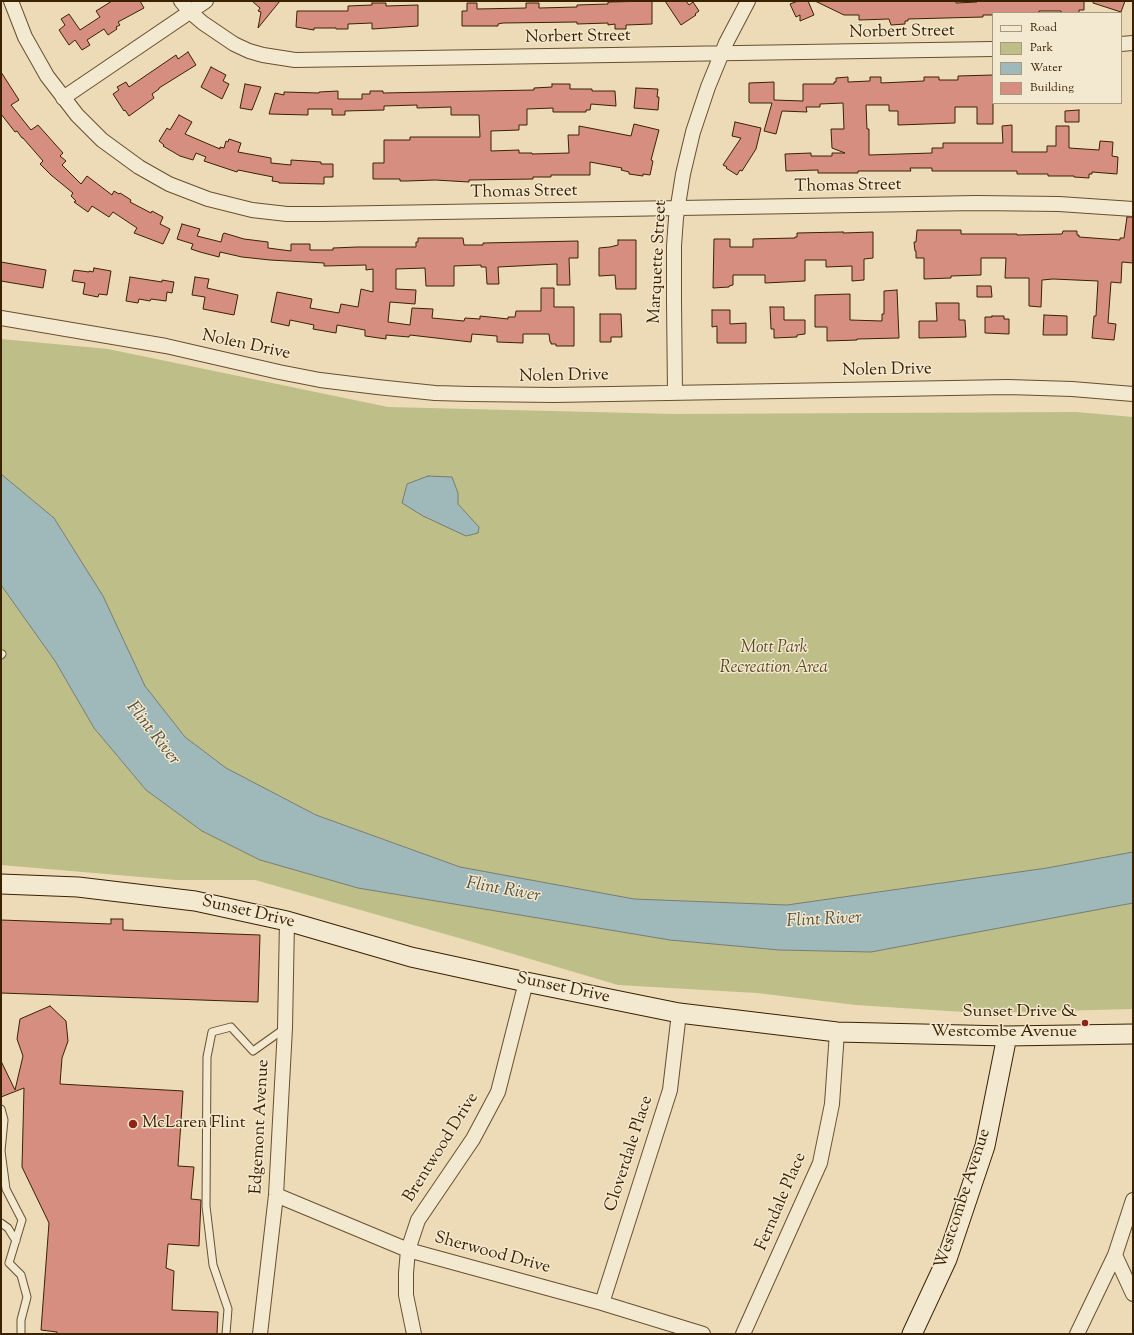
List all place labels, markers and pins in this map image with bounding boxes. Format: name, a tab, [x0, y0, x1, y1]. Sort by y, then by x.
place label: Sunset Drive & Westcombe Avenue	[931, 1003, 1077, 1043]
marker: Sunset Drive & Westcombe Avenue	[1080, 1018, 1090, 1028]
place label: McLaren Flint	[142, 1114, 246, 1134]
marker: McLaren Flint	[127, 1118, 139, 1130]

